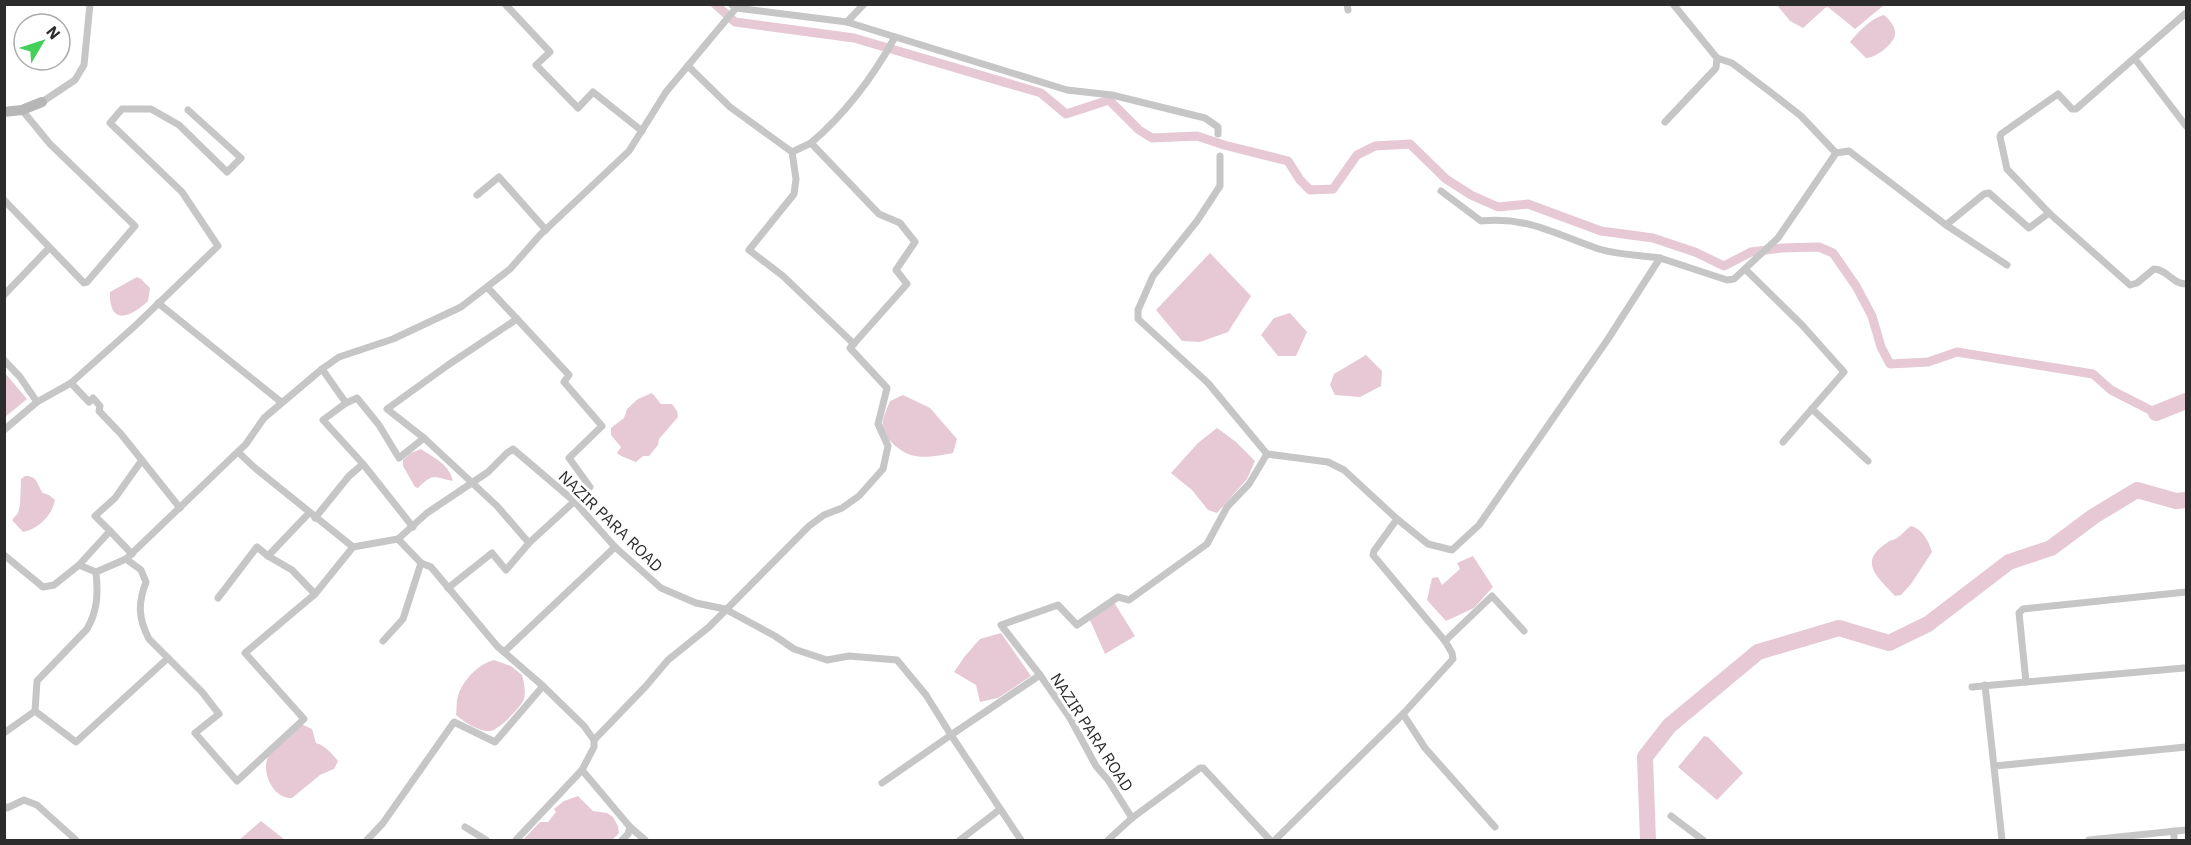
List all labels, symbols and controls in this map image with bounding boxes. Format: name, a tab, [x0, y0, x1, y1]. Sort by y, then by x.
north arrow	[12, 12, 72, 72]
text: N	[42, 22, 65, 43]
street label: NAZIR PARA ROAD	[555, 466, 667, 576]
street label: NAZIR PARA ROAD	[1046, 669, 1138, 795]

